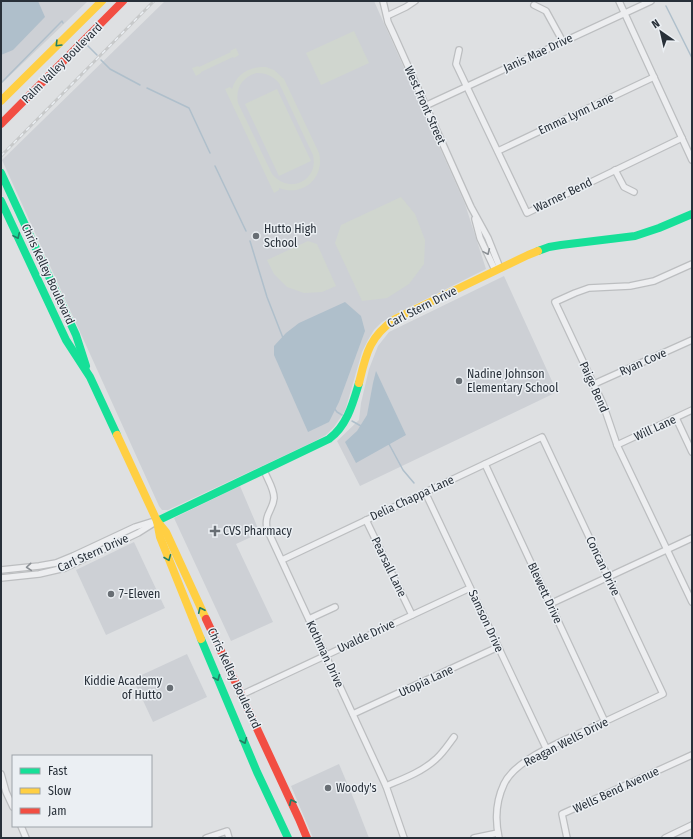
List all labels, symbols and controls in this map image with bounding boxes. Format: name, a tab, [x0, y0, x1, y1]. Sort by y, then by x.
north arrow	[641, 12, 681, 52]
text: N	[649, 17, 662, 31]
street label: Palm Valley Boulevard	[19, 20, 105, 106]
street label: Janis Mae Drive	[501, 31, 575, 75]
one-way arrow	[56, 39, 63, 47]
street label: West Front Street	[401, 64, 449, 146]
street label: Emma Lynn Lane	[536, 90, 616, 138]
street label: Warner Bend	[532, 175, 594, 215]
street label: Chris Kelley Boulevard	[19, 221, 77, 327]
place label: Hutto High School	[264, 222, 317, 250]
marker: Hutto High School	[251, 231, 261, 241]
one-way arrow	[13, 232, 21, 239]
one-way arrow	[482, 248, 490, 256]
street label: Carl Stern Drive	[385, 283, 459, 331]
street label: Ryan Cove	[617, 345, 669, 379]
street label: Paige Bend	[577, 359, 611, 415]
place label: Nadine Johnson Elementary School	[467, 367, 558, 395]
marker: Nadine Johnson Elementary School	[454, 376, 464, 386]
street label: Will Lane	[632, 412, 678, 444]
street label: Delia Chappa Lane	[368, 472, 456, 524]
place label: CVS Pharmacy	[223, 524, 292, 538]
marker: CVS Pharmacy	[210, 526, 220, 536]
street label: Carl Stern Drive	[55, 531, 131, 575]
street label: Concan Drive	[583, 534, 623, 598]
street label: Pearsall Lane	[368, 535, 410, 599]
one-way arrow	[163, 553, 171, 561]
street label: Blewett Drive	[525, 560, 565, 626]
one-way arrow	[26, 562, 32, 571]
place label: 7-Eleven	[119, 587, 160, 601]
street label: Samson Drive	[465, 588, 507, 654]
marker: 7-Eleven	[106, 589, 116, 599]
one-way arrow	[198, 606, 206, 614]
street label: Uvalde Drive	[335, 617, 397, 655]
street label: Kothman Drive	[303, 618, 347, 690]
street label: Chris Kelley Boulevard	[205, 625, 263, 731]
street label: Utopia Lane	[396, 662, 456, 700]
place label: Kiddie Academy of Hutto	[84, 674, 163, 702]
one-way arrow	[213, 675, 221, 682]
marker: Kiddie Academy of Hutto	[165, 683, 175, 693]
street label: Reagan Wells Drive	[521, 715, 611, 769]
one-way arrow	[239, 737, 247, 744]
legend	[12, 755, 152, 827]
text: Fast	[48, 764, 67, 778]
street label: Wells Bend Avenue	[571, 764, 661, 816]
place label: Woody's	[336, 781, 377, 795]
marker: Woody's	[323, 783, 333, 793]
text: Slow	[48, 784, 71, 798]
one-way arrow	[288, 799, 296, 806]
text: Jam	[48, 804, 66, 818]

